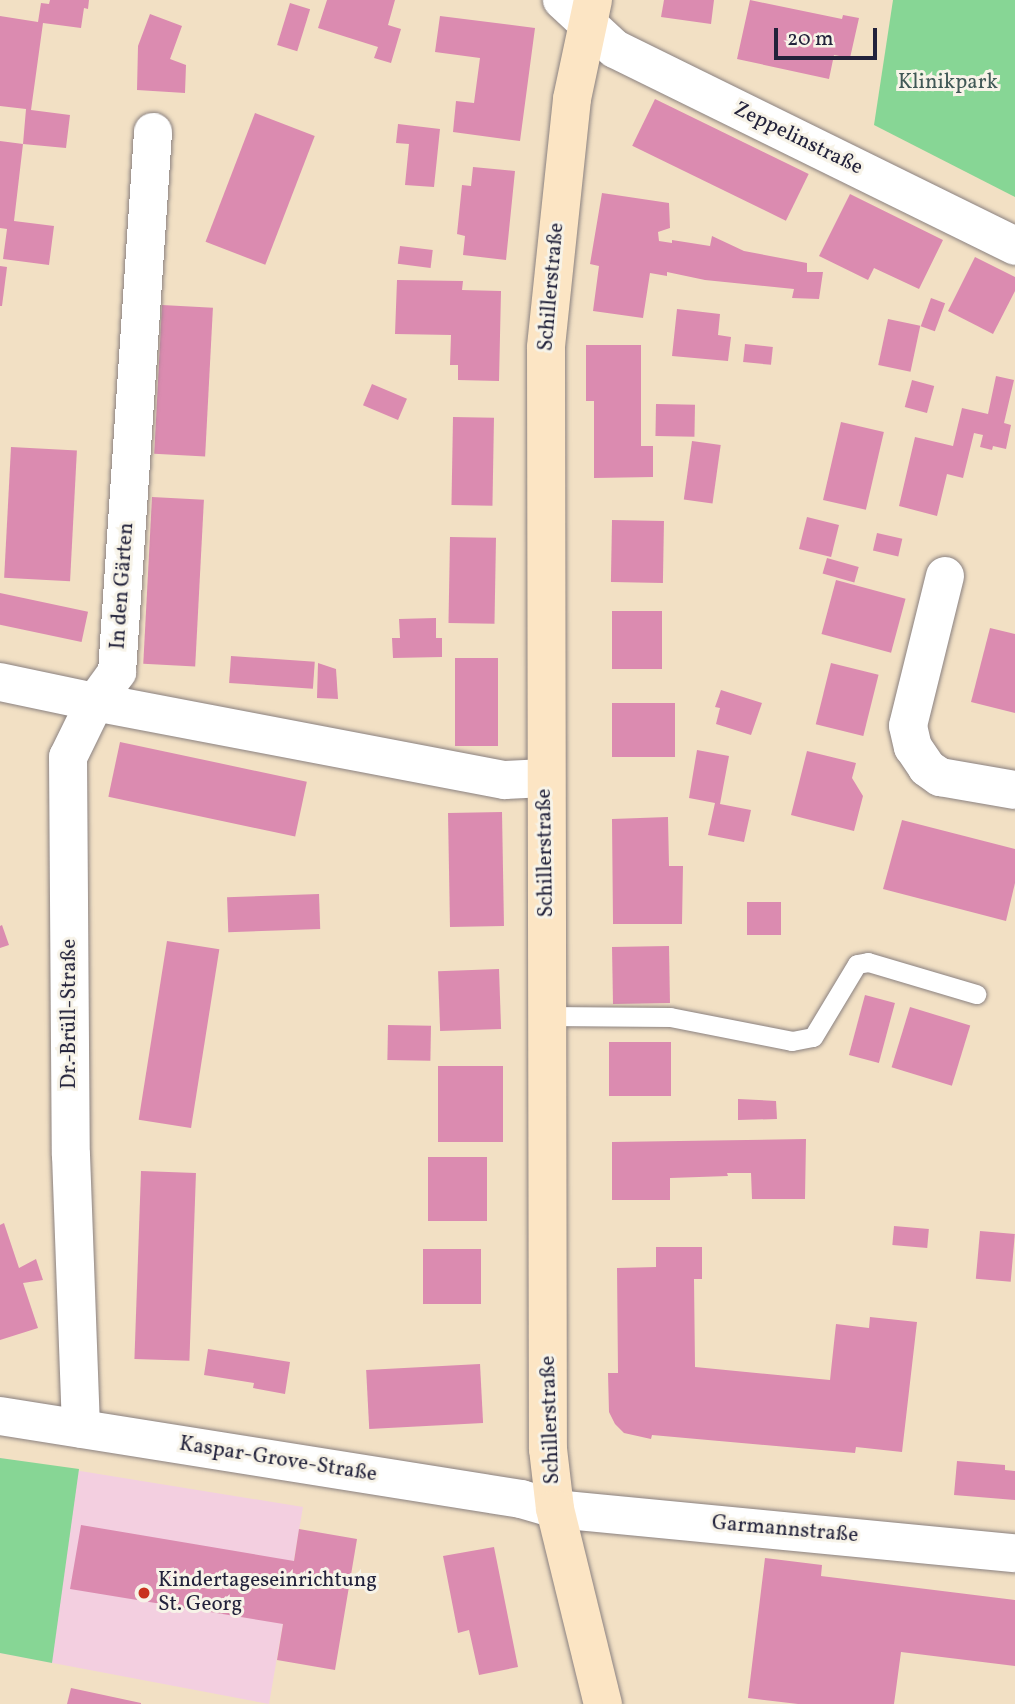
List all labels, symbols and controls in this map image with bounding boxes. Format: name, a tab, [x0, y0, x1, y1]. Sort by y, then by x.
scale bar	[777, 14, 880, 58]
text: 20 m	[787, 25, 833, 54]
park label: Klinikpark	[898, 70, 998, 96]
street label: Zeppelinstraße	[729, 97, 867, 181]
street label: Schillerstraße	[534, 222, 570, 352]
street label: In den Gärten	[106, 522, 140, 650]
street label: Schillerstraße	[532, 788, 560, 918]
street label: Dr.-Brüll-Straße	[57, 939, 83, 1089]
street label: Schillerstraße	[536, 1355, 566, 1485]
street label: Kaspar-Grove-Straße	[177, 1432, 379, 1488]
street label: Garmannstraße	[711, 1511, 859, 1549]
place label: Kindertageseinrichtung St. Georg	[158, 1568, 377, 1618]
marker: Kindertageseinrichtung St. Georg	[136, 1585, 152, 1601]

